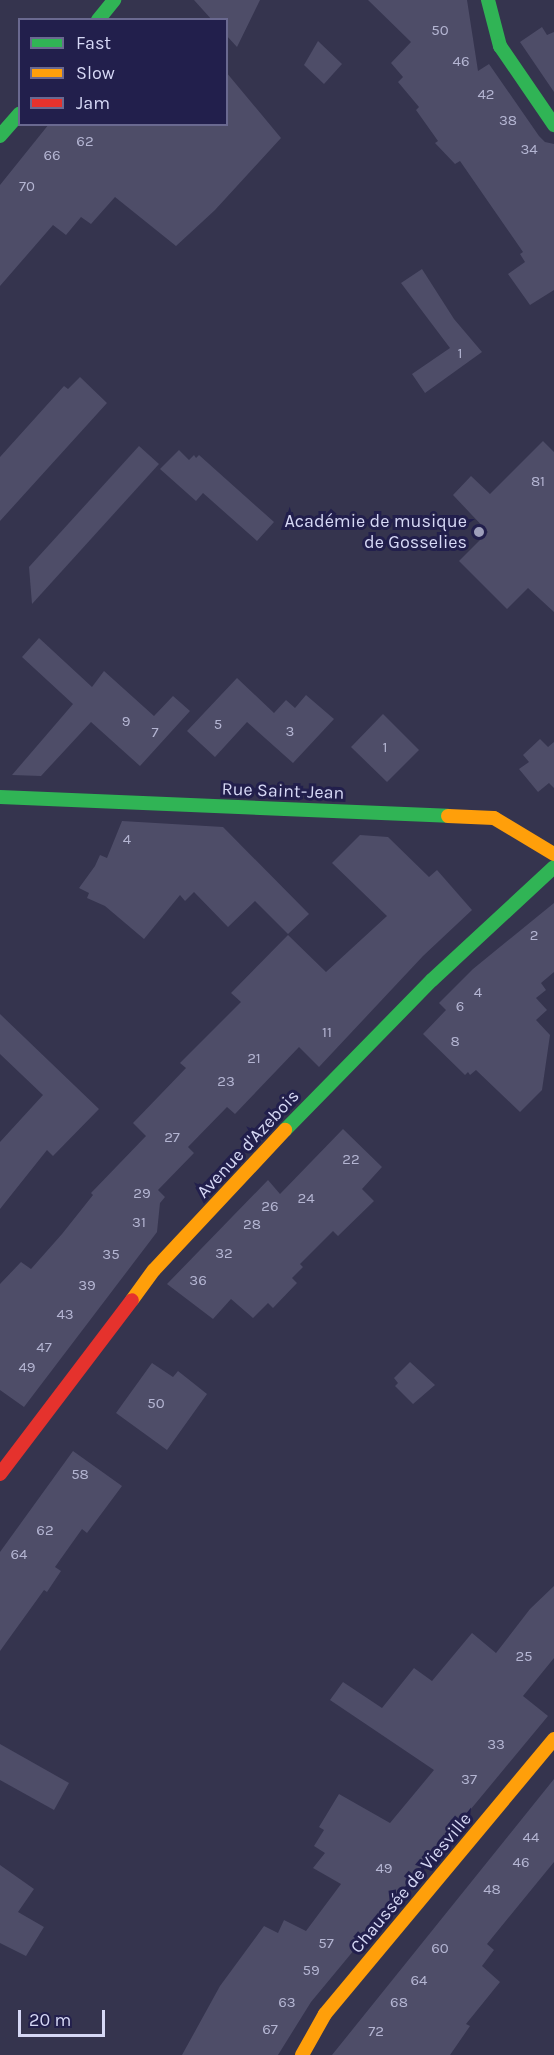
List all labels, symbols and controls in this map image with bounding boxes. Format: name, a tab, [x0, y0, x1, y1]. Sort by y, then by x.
legend	[18, 18, 228, 126]
house number: 50	[431, 22, 449, 40]
text: Fast	[76, 32, 111, 54]
house number: 46	[453, 53, 469, 71]
text: Slow	[76, 62, 115, 84]
house number: 42	[477, 86, 495, 104]
text: Jam	[76, 92, 110, 114]
house number: 38	[499, 112, 517, 130]
house number: 62	[76, 133, 94, 151]
house number: 34	[520, 141, 538, 159]
house number: 66	[43, 147, 61, 165]
house number: 70	[19, 178, 35, 196]
house number: 1	[458, 345, 462, 363]
house number: 81	[531, 473, 545, 491]
place label: Académie de musique de Gosselies	[284, 511, 467, 554]
marker: Académie de musique de Gosselies	[472, 525, 486, 539]
house number: 9	[122, 713, 130, 731]
house number: 5	[214, 716, 222, 734]
house number: 3	[286, 723, 294, 741]
house number: 7	[151, 724, 159, 742]
house number: 1	[383, 739, 387, 757]
street label: Rue Saint-Jean	[221, 778, 345, 804]
house number: 4	[123, 831, 131, 849]
house number: 2	[530, 927, 538, 945]
house number: 4	[474, 984, 482, 1002]
house number: 6	[456, 998, 464, 1016]
house number: 11	[322, 1024, 332, 1042]
house number: 8	[450, 1033, 460, 1051]
house number: 21	[247, 1050, 261, 1068]
house number: 23	[217, 1073, 235, 1091]
street label: Avenue d'Azebois	[192, 1085, 304, 1203]
house number: 27	[164, 1129, 180, 1147]
house number: 22	[342, 1151, 360, 1169]
house number: 29	[133, 1185, 151, 1203]
house number: 24	[297, 1190, 315, 1208]
house number: 26	[261, 1198, 279, 1216]
house number: 31	[132, 1214, 146, 1232]
house number: 28	[243, 1216, 261, 1234]
house number: 32	[215, 1245, 233, 1263]
house number: 35	[102, 1246, 120, 1264]
house number: 36	[189, 1272, 207, 1290]
house number: 39	[78, 1277, 96, 1295]
house number: 43	[56, 1306, 74, 1324]
house number: 47	[36, 1339, 52, 1357]
house number: 49	[18, 1359, 36, 1377]
house number: 50	[147, 1395, 165, 1413]
house number: 58	[71, 1466, 89, 1484]
house number: 62	[36, 1522, 54, 1540]
house number: 64	[11, 1546, 27, 1564]
house number: 25	[515, 1648, 533, 1666]
house number: 33	[487, 1736, 505, 1754]
house number: 37	[461, 1771, 477, 1789]
street label: Chaussée de Viesville	[346, 1808, 476, 1958]
house number: 44	[523, 1829, 539, 1847]
house number: 46	[513, 1854, 529, 1872]
house number: 49	[375, 1860, 393, 1878]
house number: 48	[483, 1881, 501, 1899]
house number: 57	[318, 1935, 334, 1953]
house number: 60	[431, 1940, 449, 1958]
house number: 59	[302, 1962, 320, 1980]
house number: 64	[411, 1972, 427, 1990]
house number: 63	[278, 1994, 296, 2012]
house number: 68	[390, 1994, 408, 2012]
scale bar	[21, 1998, 108, 2036]
text: 20 m	[29, 2009, 71, 2031]
house number: 67	[262, 2021, 278, 2039]
house number: 72	[368, 2023, 384, 2041]

